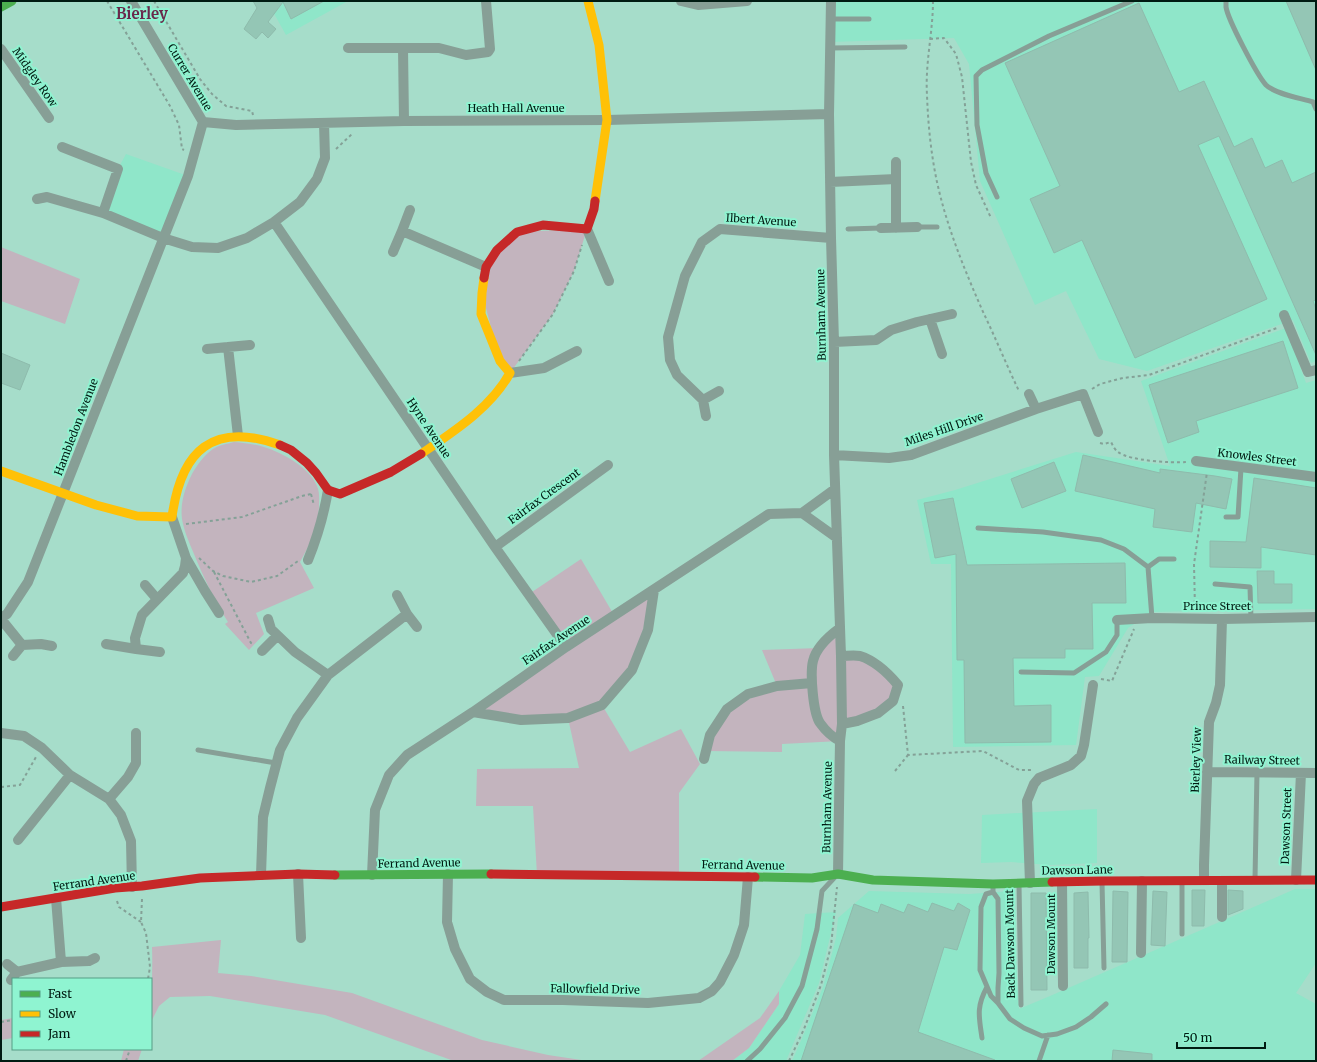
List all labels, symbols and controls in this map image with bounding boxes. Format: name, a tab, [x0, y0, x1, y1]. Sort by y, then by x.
district label: Bierley	[116, 4, 168, 23]
street label: Currer Avenue	[165, 41, 216, 113]
street label: Midgley Row	[9, 45, 61, 110]
street label: Heath Hall Avenue	[467, 101, 565, 115]
street label: Ilbert Avenue	[725, 211, 797, 229]
street label: Burnham Avenue	[813, 269, 829, 361]
street label: Hambledon Avenue	[51, 376, 101, 478]
street label: Hyne Avenue	[404, 395, 454, 461]
street label: Miles Hill Drive	[903, 409, 985, 449]
street label: Knowles Street	[1217, 445, 1298, 469]
street label: Fairfax Crescent	[505, 465, 583, 527]
street label: Prince Street	[1183, 599, 1252, 613]
street label: Fairfax Avenue	[520, 612, 593, 668]
street label: Bierley View	[1188, 726, 1204, 793]
street label: Railway Street	[1224, 752, 1301, 768]
street label: Burnham Avenue	[819, 761, 835, 853]
street label: Dawson Street	[1278, 787, 1294, 865]
street label: Ferrand Avenue	[377, 855, 461, 871]
street label: Ferrand Avenue	[701, 857, 785, 873]
street label: Dawson Lane	[1041, 862, 1113, 878]
street label: Ferrand Avenue	[52, 868, 136, 894]
street label: Back Dawson Mount	[1002, 889, 1018, 999]
street label: Dawson Mount	[1044, 893, 1058, 974]
legend	[12, 978, 152, 1050]
street label: Fallowfield Drive	[550, 981, 640, 997]
text: Fast	[48, 986, 72, 1001]
text: Slow	[48, 1006, 77, 1021]
scale bar	[1177, 1024, 1265, 1050]
text: Jam	[47, 1026, 71, 1041]
text: 50 m	[1183, 1030, 1212, 1045]

